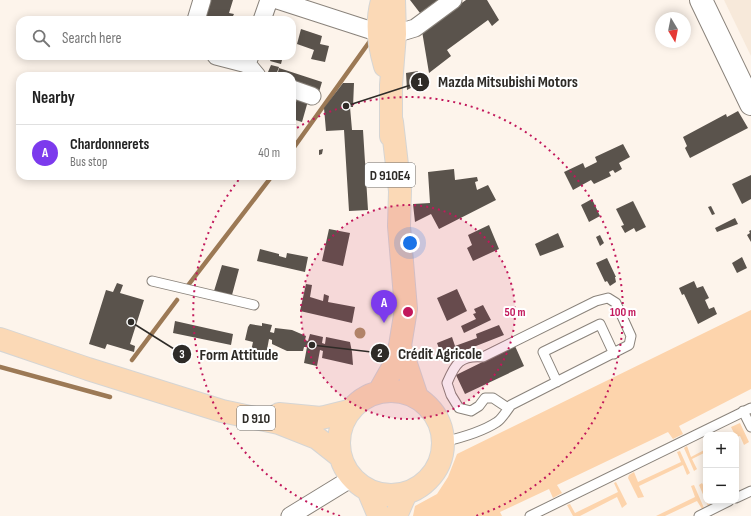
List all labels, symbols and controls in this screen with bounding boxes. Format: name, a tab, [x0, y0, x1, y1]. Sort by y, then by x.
north arrow	[655, 12, 691, 48]
search box	[16, 16, 296, 60]
icon: search	[30, 27, 52, 49]
text: Search here	[62, 29, 122, 48]
callout: Mazda Mitsubishi Motors	[410, 68, 586, 96]
text: Mazda Mitsubishi Motors	[438, 73, 578, 92]
text: 1	[418, 75, 423, 90]
text: Nearby	[32, 88, 75, 108]
text: Chardonnerets	[70, 135, 149, 154]
text: A	[42, 145, 48, 161]
text: 40 m	[258, 145, 280, 161]
text: Bus stop	[70, 154, 107, 170]
road number: D 910E4	[365, 163, 415, 187]
your location	[400, 233, 420, 253]
pin: A	[371, 290, 397, 323]
centre of rings	[401, 305, 415, 319]
text: 50 m	[505, 305, 525, 320]
text: 100 m	[610, 305, 636, 320]
callout: Crédit Agricole	[370, 339, 490, 367]
callout: Form Attitude	[172, 340, 287, 368]
text: Crédit Agricole	[398, 345, 482, 364]
text: Form Attitude	[200, 346, 279, 365]
text: 2	[377, 346, 383, 361]
text: 3	[179, 347, 185, 362]
road number: D 910	[237, 406, 275, 430]
map controls	[703, 432, 739, 504]
button: +	[703, 432, 739, 468]
button: −	[703, 468, 739, 504]

